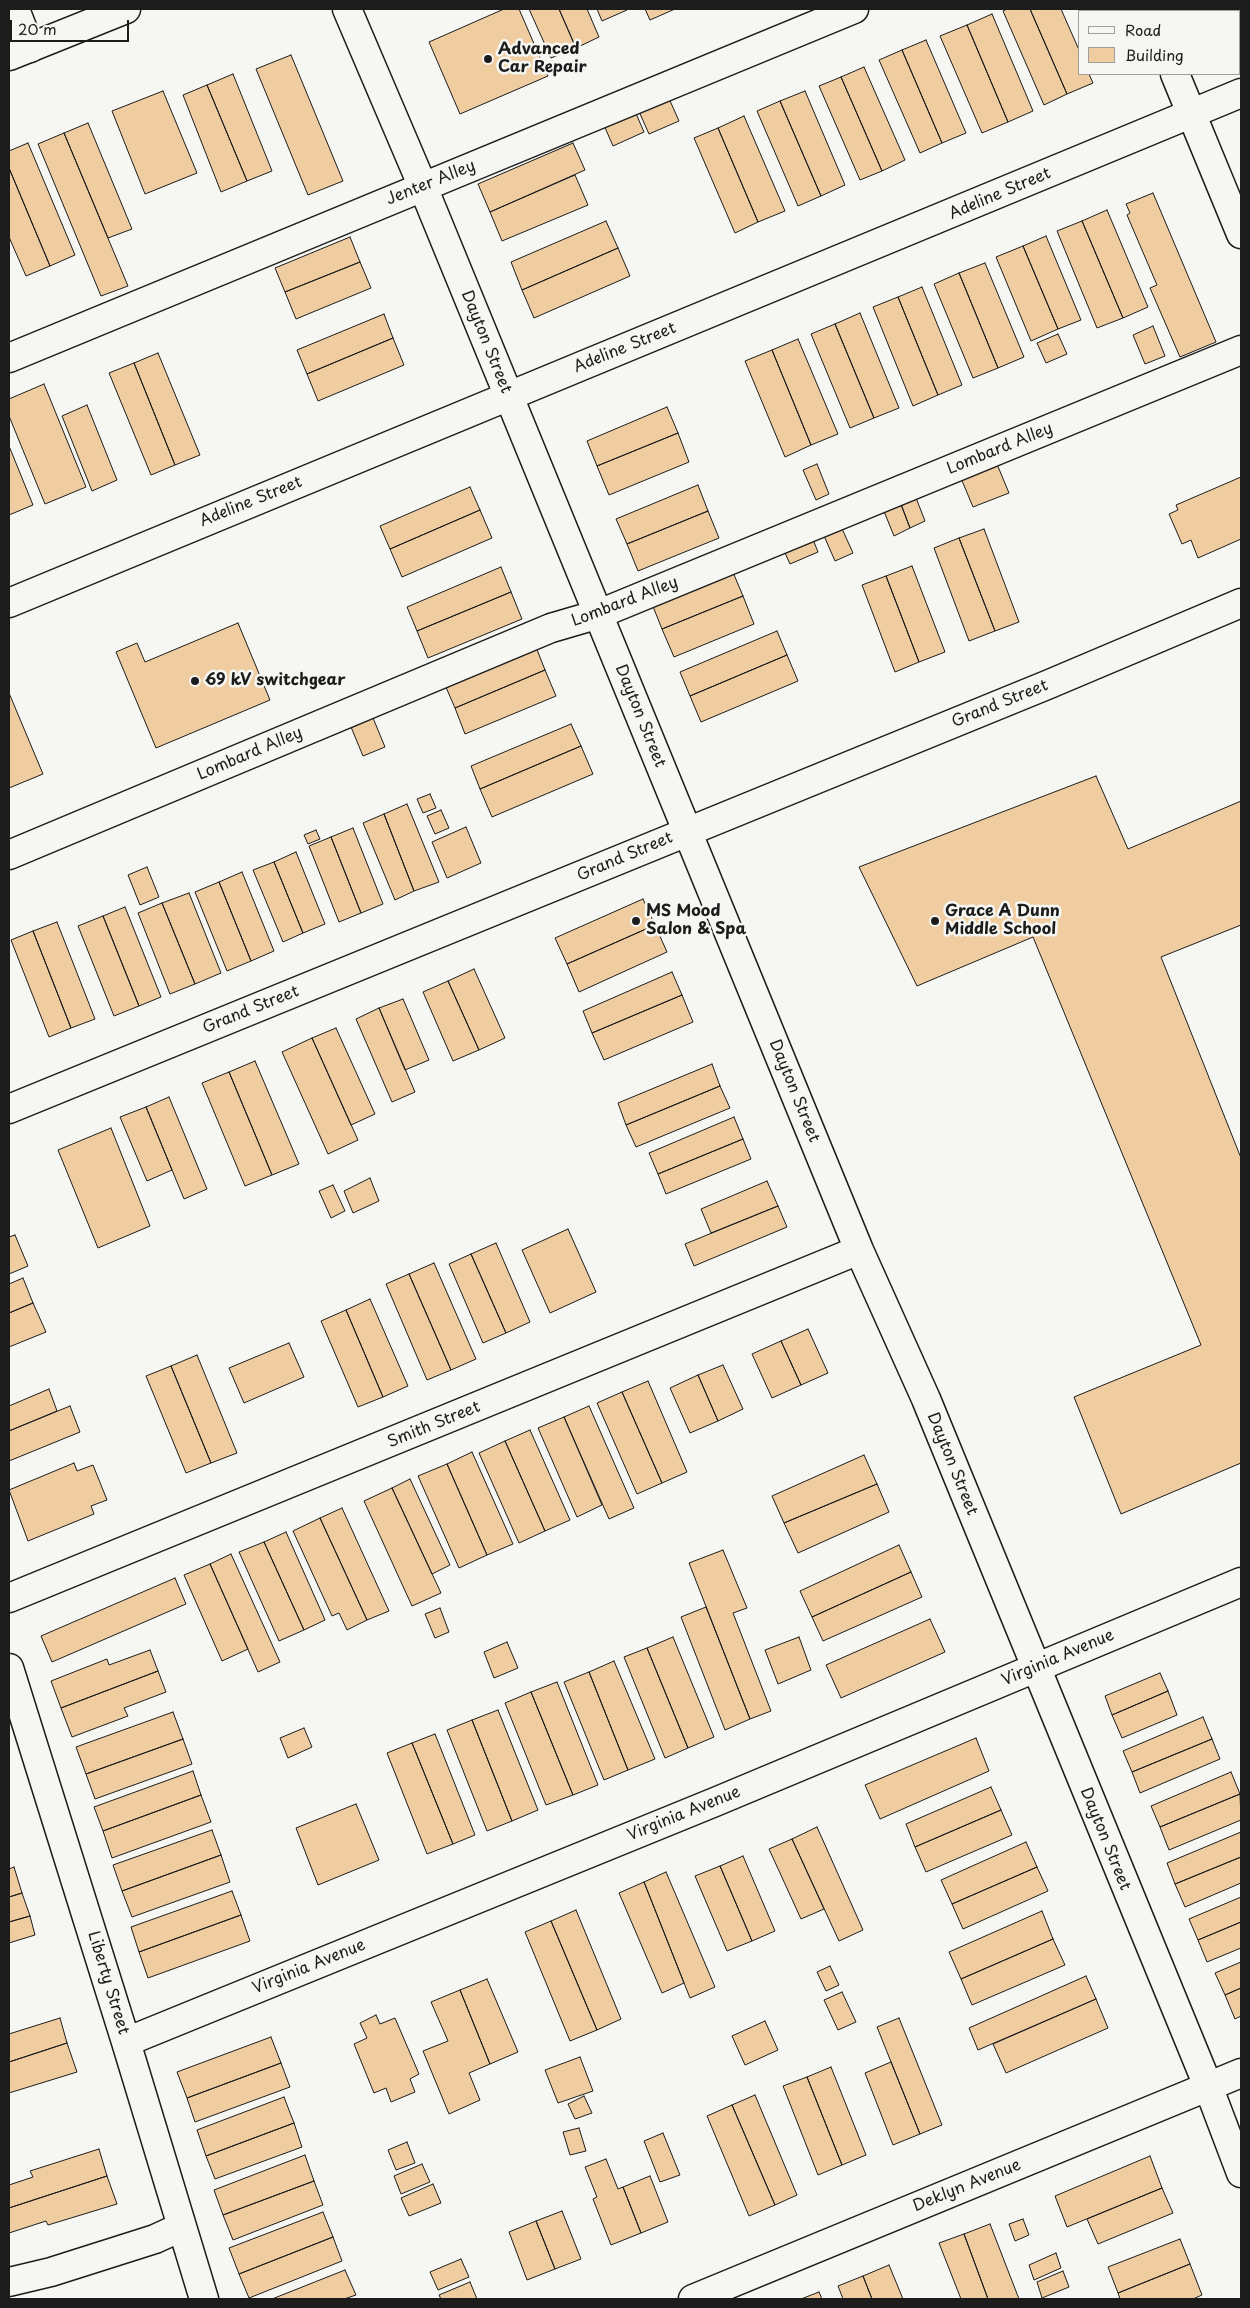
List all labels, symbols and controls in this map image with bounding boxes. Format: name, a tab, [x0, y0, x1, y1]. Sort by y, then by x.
scale bar	[12, 10, 131, 42]
legend	[1078, 10, 1240, 75]
text: 20 m	[18, 17, 57, 40]
text: Road	[1125, 18, 1161, 41]
place label: Advanced Car Repair	[498, 40, 587, 78]
text: Building	[1125, 43, 1184, 66]
marker: Advanced Car Repair	[482, 53, 494, 65]
street label: Jenter Alley	[384, 156, 478, 210]
street label: Adeline Street	[946, 164, 1054, 224]
street label: Dayton Street	[457, 288, 515, 396]
street label: Adeline Street	[571, 319, 679, 377]
street label: Lombard Alley	[944, 419, 1056, 479]
street label: Adeline Street	[197, 473, 305, 531]
street label: Lombard Alley	[569, 573, 681, 631]
street label: Dayton Street	[611, 662, 669, 770]
place label: 69 kV switchgear	[205, 671, 345, 691]
marker: 69 kV switchgear	[189, 675, 201, 687]
street label: Grand Street	[949, 676, 1051, 732]
street label: Lombard Alley	[194, 723, 306, 785]
street label: Grand Street	[574, 828, 676, 886]
place label: MS Mood Salon & Spa	[646, 902, 746, 940]
place label: Grace A Dunn Middle School	[945, 902, 1060, 940]
marker: MS Mood Salon & Spa	[630, 915, 642, 927]
marker: Grace A Dunn Middle School	[929, 915, 941, 927]
street label: Grand Street	[200, 982, 302, 1038]
street label: Dayton Street	[765, 1037, 823, 1145]
street label: Smith Street	[385, 1398, 483, 1452]
street label: Dayton Street	[923, 1410, 981, 1518]
street label: Virginia Avenue	[999, 1626, 1117, 1690]
street label: Virginia Avenue	[625, 1783, 743, 1845]
street label: Dayton Street	[1076, 1785, 1134, 1893]
street label: Liberty Street	[83, 1929, 133, 2037]
street label: Virginia Avenue	[250, 1936, 368, 1998]
street label: Deklyn Avenue	[910, 2156, 1024, 2216]

